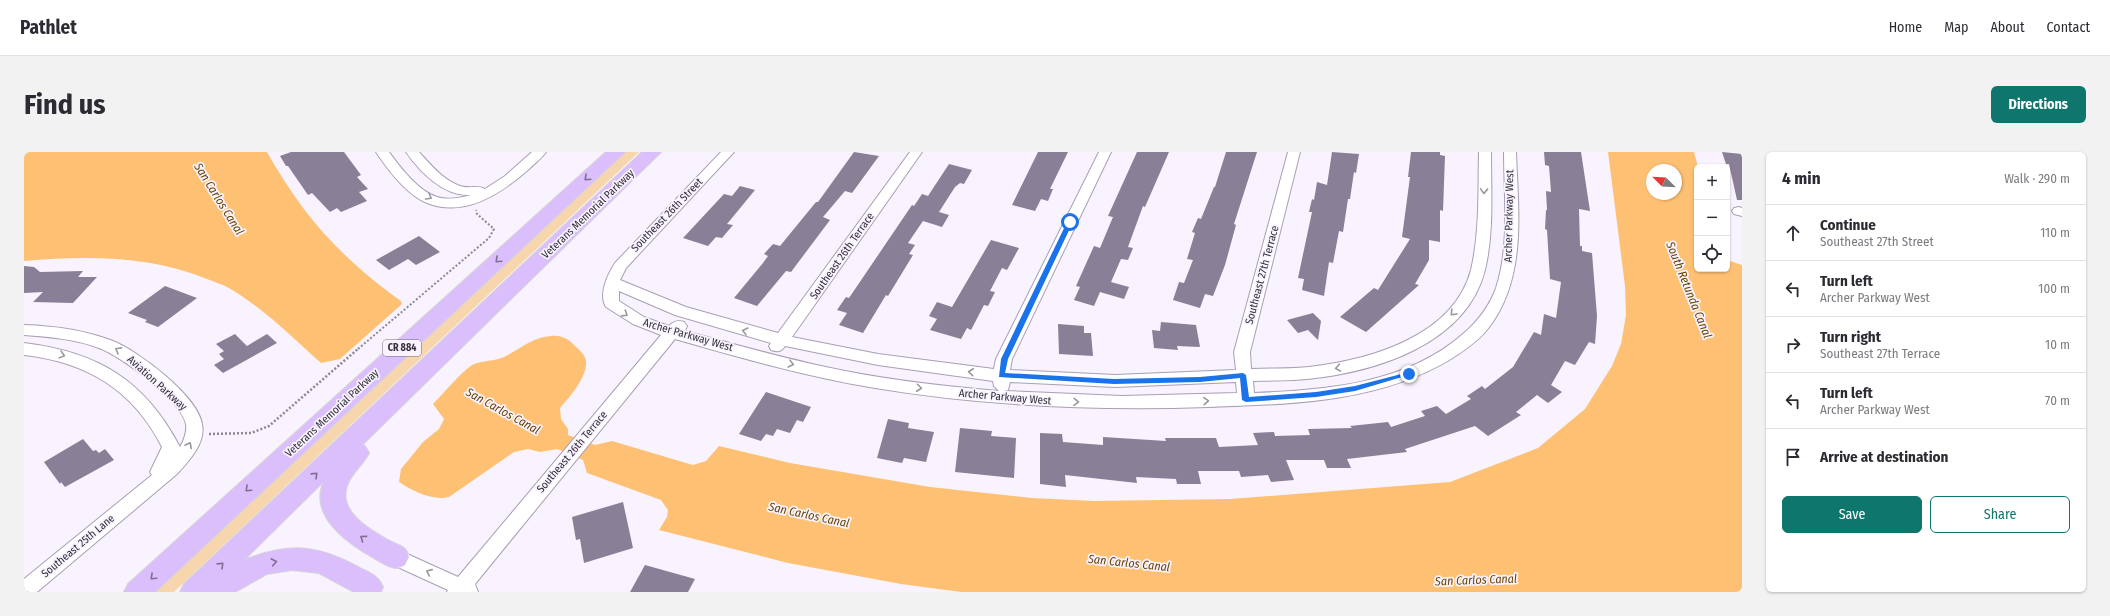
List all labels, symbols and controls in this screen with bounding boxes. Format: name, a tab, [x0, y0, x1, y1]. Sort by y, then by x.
text: Pathlet	[20, 16, 77, 39]
text: Home	[1889, 19, 1922, 36]
text: Map	[1944, 19, 1968, 36]
text: About	[1990, 19, 2025, 36]
text: Contact	[2047, 19, 2090, 36]
button: Directions	[1991, 86, 2086, 123]
text: Find us	[24, 88, 106, 121]
water label: San Carlos Canal	[191, 160, 247, 238]
north arrow	[1646, 164, 1682, 200]
map controls	[1694, 164, 1730, 272]
button: +	[1694, 164, 1730, 200]
street label: Veterans Memorial Parkway	[539, 166, 637, 261]
text: 4 min	[1782, 168, 1821, 189]
street label: Archer Parkway West	[1502, 169, 1516, 263]
text: Walk · 290 m	[2004, 171, 2070, 186]
one-way arrow	[584, 174, 592, 181]
street label: Southeast 26th Street	[629, 175, 706, 254]
one-way arrow	[1479, 188, 1488, 194]
one-way arrow	[425, 193, 432, 200]
button: −	[1694, 200, 1730, 236]
street label: Southeast 26th Terrace	[807, 210, 877, 302]
route start	[1061, 213, 1079, 231]
text: Continue	[1820, 216, 1876, 234]
icon: ahead	[1782, 222, 1804, 244]
street label: Southeast 27th Terrace	[1243, 224, 1281, 326]
text: 110 m	[2040, 225, 2070, 240]
text: Southeast 27th Street	[1820, 234, 1934, 249]
button: locate	[1694, 236, 1730, 272]
water label: South Retunda Canal	[1663, 239, 1715, 340]
one-way arrow	[495, 255, 503, 263]
text: Turn left	[1820, 272, 1873, 290]
icon: left	[1782, 278, 1804, 300]
text: 100 m	[2038, 281, 2070, 296]
text: Archer Parkway West	[1820, 290, 1930, 305]
one-way arrow	[1450, 308, 1458, 316]
one-way arrow	[621, 309, 628, 317]
street label: Archer Parkway West	[642, 316, 735, 354]
one-way arrow	[742, 327, 748, 335]
text: Turn right	[1820, 328, 1881, 346]
icon: right	[1782, 334, 1804, 356]
text: 10 m	[2045, 337, 2070, 352]
road number: CR 884	[383, 340, 421, 356]
text: Southeast 27th Terrace	[1820, 346, 1940, 361]
one-way arrow	[115, 348, 122, 355]
one-way arrow	[59, 350, 66, 359]
street label: Aviation Parkway	[124, 353, 190, 413]
one-way arrow	[788, 360, 795, 368]
one-way arrow	[1335, 363, 1341, 372]
route end	[1400, 365, 1418, 383]
street label: Veterans Memorial Parkway	[283, 366, 382, 460]
one-way arrow	[968, 368, 974, 377]
water label: San Carlos Canal	[463, 384, 542, 437]
one-way arrow	[916, 384, 922, 393]
text: Turn left	[1820, 384, 1873, 402]
street label: Archer Parkway West	[958, 386, 1052, 408]
icon: left	[1782, 390, 1804, 412]
text: 70 m	[2045, 393, 2070, 408]
one-way arrow	[1203, 397, 1209, 405]
one-way arrow	[1073, 398, 1079, 407]
text: Archer Parkway West	[1820, 402, 1930, 417]
street label: Southeast 26th Terrace	[534, 408, 610, 496]
one-way arrow	[184, 442, 192, 449]
icon: arrive	[1782, 446, 1804, 468]
text: Arrive at destination	[1820, 448, 1948, 466]
one-way arrow	[310, 472, 318, 480]
one-way arrow	[245, 485, 253, 492]
button: Save	[1782, 496, 1922, 533]
button: Share	[1930, 496, 2070, 533]
water label: San Carlos Canal	[766, 499, 851, 530]
street label: Southeast 25th Lane	[39, 512, 117, 580]
one-way arrow	[360, 536, 367, 543]
water label: San Carlos Canal	[1086, 552, 1171, 574]
one-way arrow	[270, 558, 277, 566]
one-way arrow	[216, 562, 224, 570]
one-way arrow	[426, 569, 434, 577]
water label: San Carlos Canal	[1434, 572, 1517, 588]
one-way arrow	[150, 573, 157, 580]

